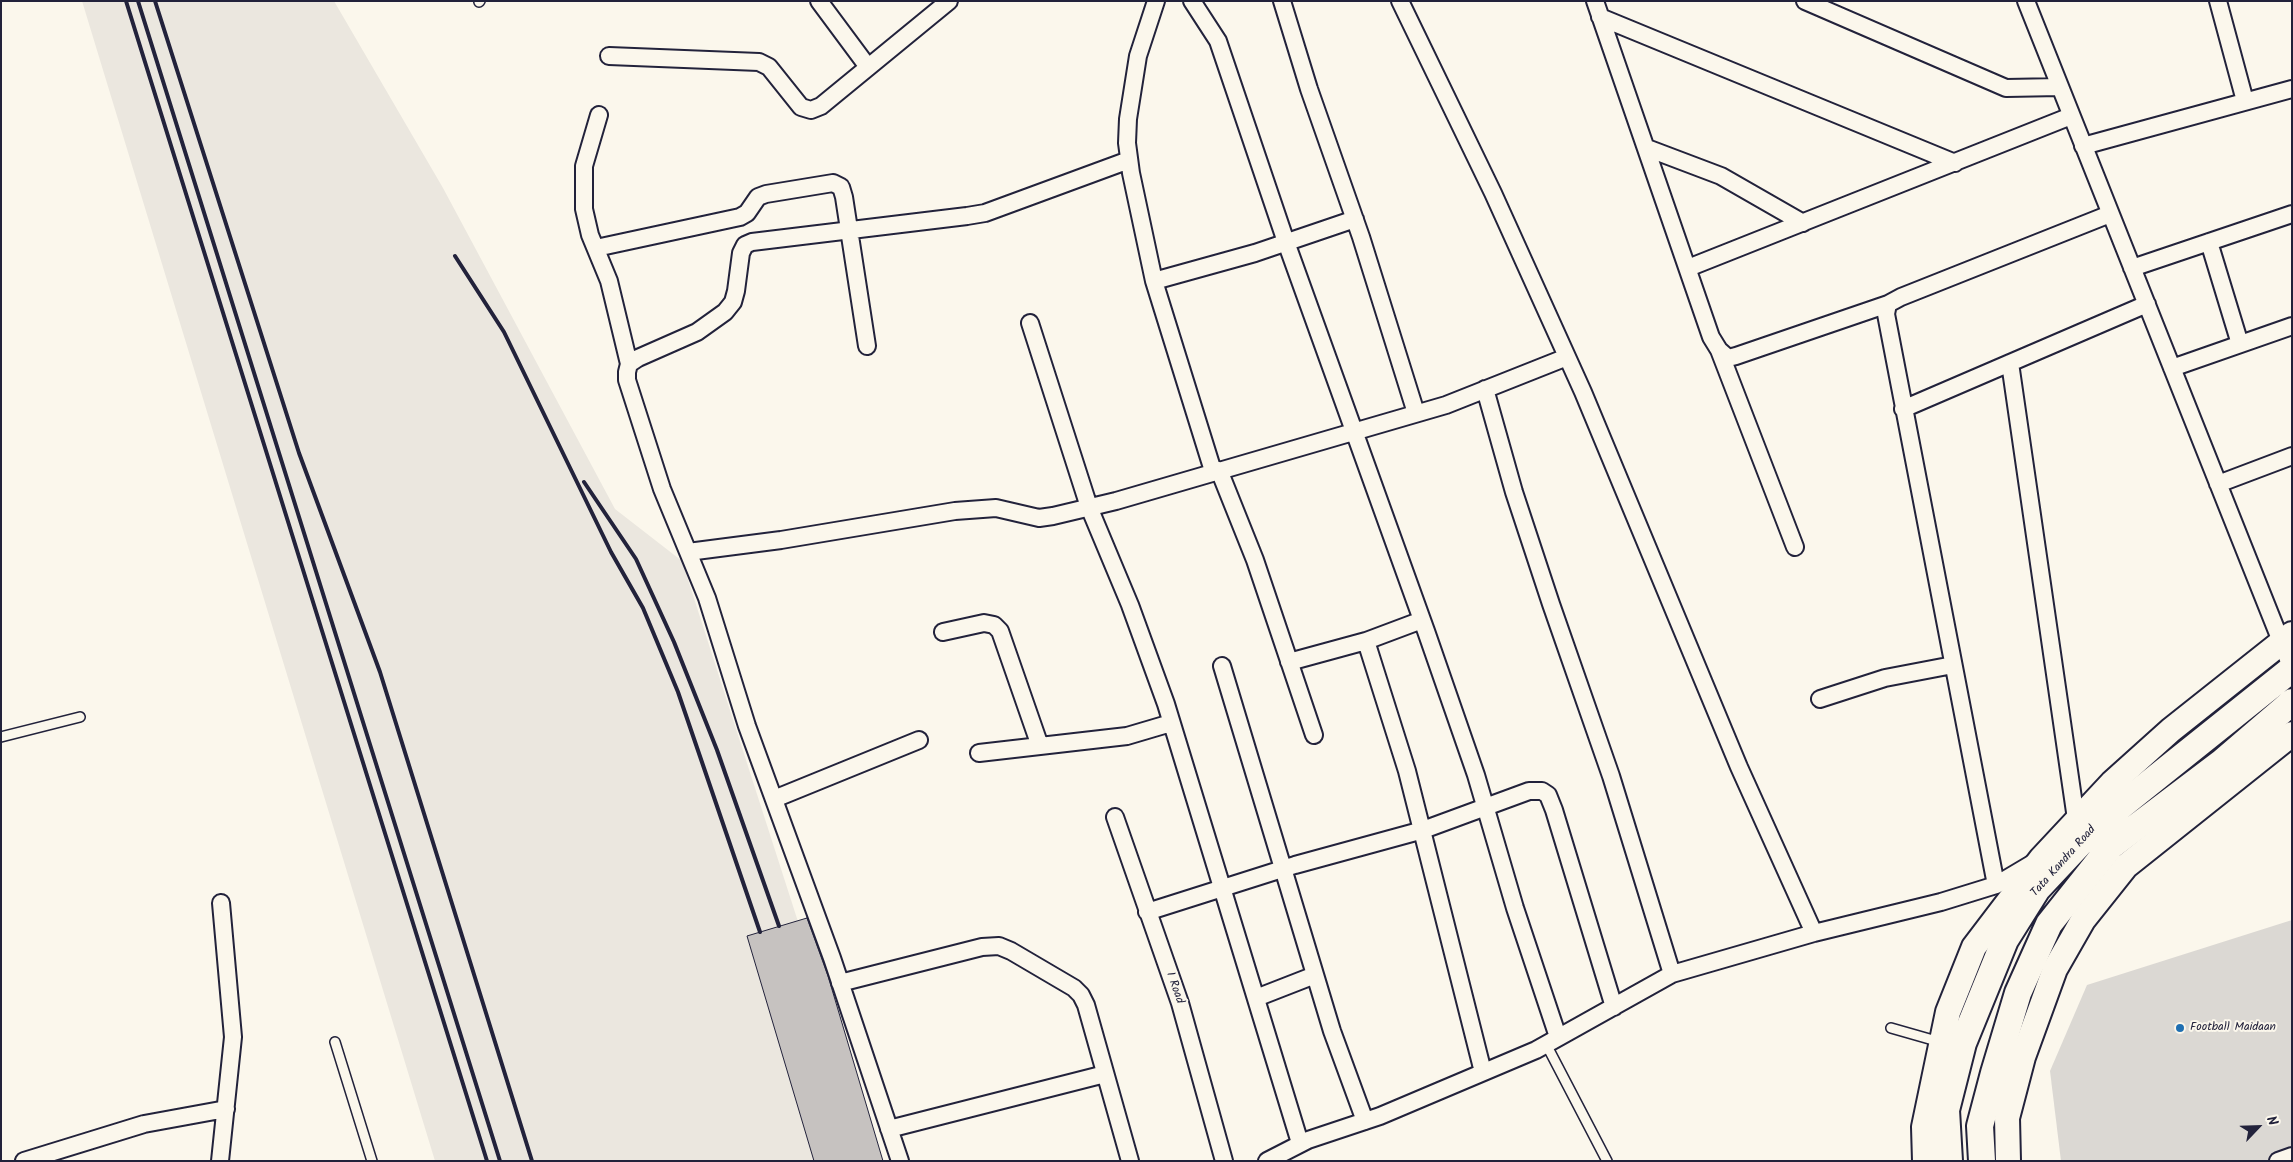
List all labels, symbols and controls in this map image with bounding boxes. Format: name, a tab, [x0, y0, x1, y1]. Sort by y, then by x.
street label: Tata Kandra Road	[2028, 823, 2100, 901]
street label: I Road	[1162, 970, 1186, 1006]
place label: Football Maidaan	[2190, 1021, 2276, 1035]
marker: Football Maidaan	[2174, 1022, 2186, 1034]
north arrow	[2233, 1102, 2283, 1152]
text: N	[2260, 1112, 2284, 1129]

